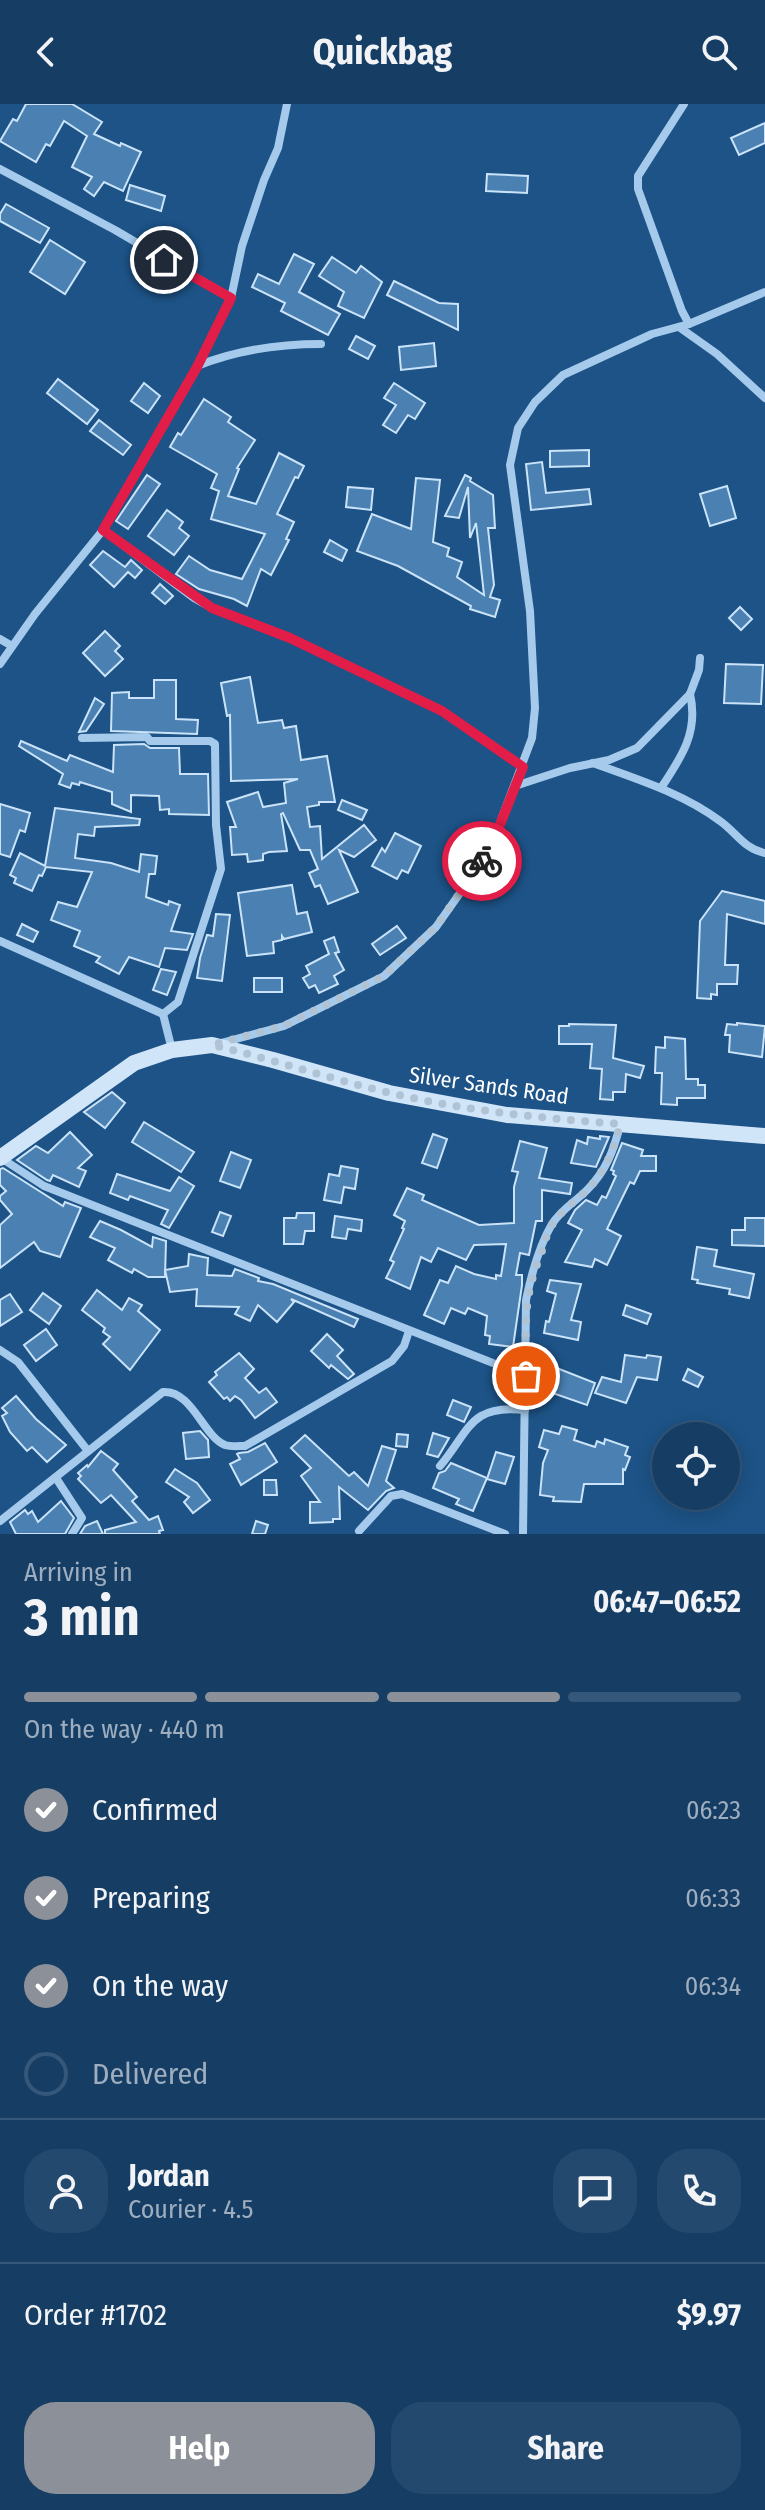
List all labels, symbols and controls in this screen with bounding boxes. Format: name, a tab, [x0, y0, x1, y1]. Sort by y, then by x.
icon: back	[24, 30, 68, 74]
text: Quickbag	[313, 30, 452, 74]
icon: search	[697, 30, 741, 74]
pin	[130, 226, 198, 294]
icon: home	[142, 238, 186, 282]
courier	[442, 821, 522, 901]
icon: bike	[460, 839, 504, 883]
street label: Silver Sands Road	[407, 1061, 570, 1110]
pin	[492, 1342, 560, 1410]
icon: bag	[504, 1354, 548, 1398]
map controls	[652, 1422, 740, 1510]
button: locate	[652, 1422, 740, 1510]
text: Arriving in	[24, 1557, 133, 1588]
text: 06:47–06:52	[593, 1584, 741, 1620]
text: 3 min	[24, 1586, 140, 1649]
text: On the way · 440 m	[24, 1714, 225, 1745]
icon: check	[24, 1788, 68, 1832]
text: Confirmed	[92, 1792, 218, 1828]
text: 06:23	[686, 1795, 741, 1826]
icon: check	[24, 1876, 68, 1920]
text: Preparing	[92, 1880, 210, 1916]
text: 06:33	[685, 1883, 741, 1914]
icon: check	[24, 1964, 68, 2008]
text: On the way	[92, 1968, 228, 2004]
text: 06:34	[685, 1971, 741, 2002]
text: Delivered	[92, 2056, 208, 2092]
button: person	[24, 2149, 108, 2233]
button: chat	[553, 2149, 637, 2233]
button: phone	[657, 2149, 741, 2233]
text: Jordan	[128, 2158, 210, 2194]
text: Courier · 4.5	[128, 2194, 254, 2225]
text: Order #1702	[24, 2297, 167, 2333]
text: $9.97	[677, 2297, 741, 2333]
button: Help	[24, 2402, 375, 2494]
button: Share	[391, 2402, 741, 2494]

